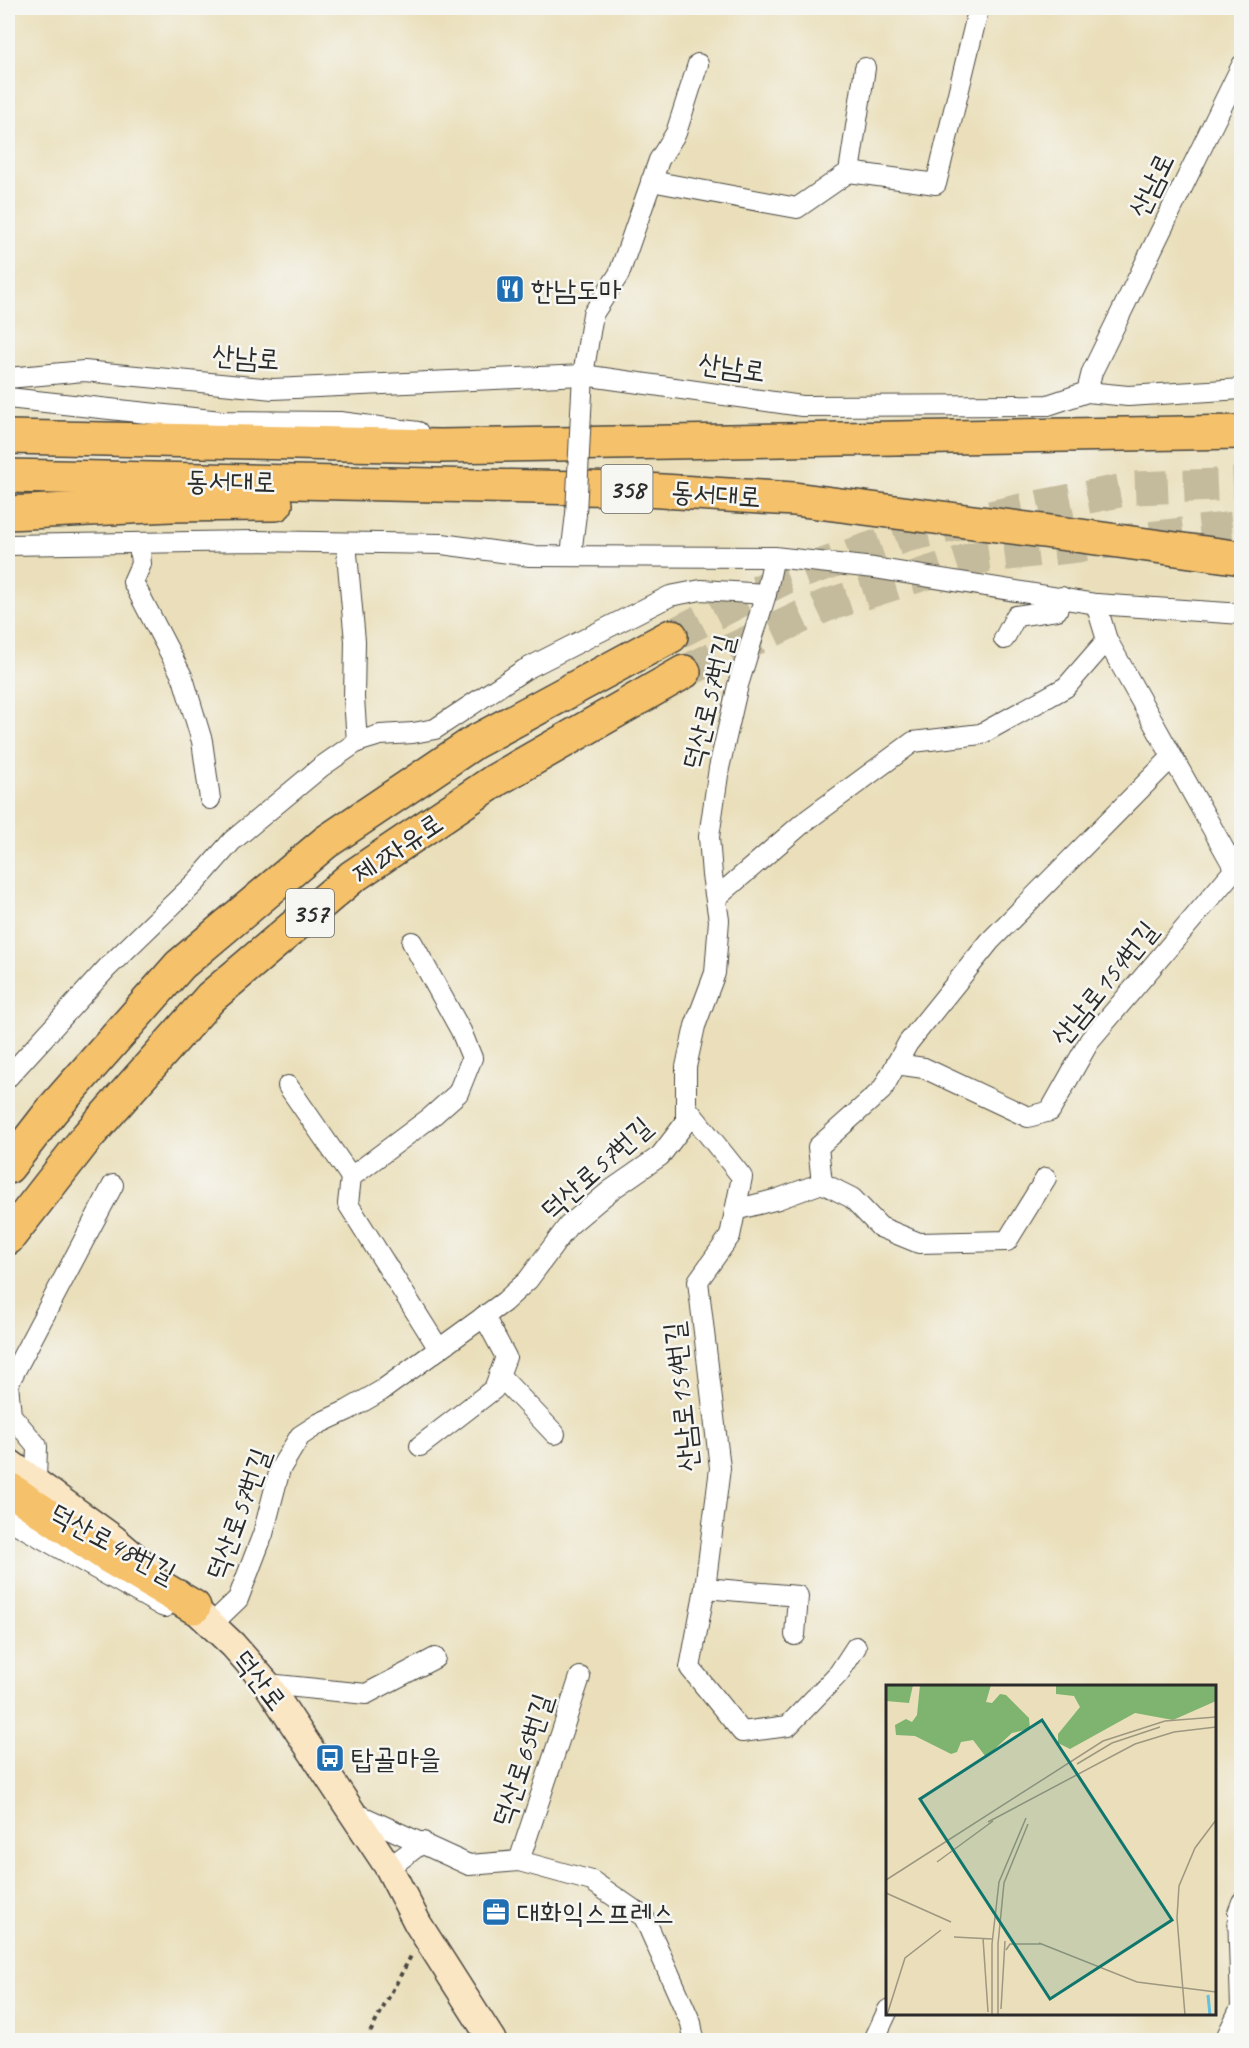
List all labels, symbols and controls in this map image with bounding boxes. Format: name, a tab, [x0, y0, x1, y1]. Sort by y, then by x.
street label: 산남로	[1120, 147, 1182, 223]
place label: 한남도마	[531, 272, 622, 307]
restaurant icon: 한남도마	[494, 273, 526, 305]
street label: 산남로	[211, 337, 281, 377]
street label: 산남로	[696, 345, 768, 389]
street label: 동서대로	[186, 463, 276, 499]
road number: 358	[602, 465, 652, 513]
street label: 동서대로	[670, 473, 762, 515]
street label: 덕산로57번길	[674, 631, 742, 773]
street label: 제2자유로	[345, 805, 449, 891]
road number: 357	[286, 889, 334, 937]
street label: 산남로154번길	[1043, 914, 1165, 1052]
street label: 덕산로57번길	[533, 1109, 659, 1227]
street label: 산남로154번길	[656, 1320, 706, 1474]
street label: 덕산로57번길	[198, 1443, 278, 1585]
street label: 덕산로48번길	[44, 1495, 182, 1591]
street label: 덕산로	[225, 1643, 295, 1717]
inset map	[886, 1685, 1216, 2015]
street label: 덕산로65번길	[484, 1689, 560, 1831]
place label: 탑골마을	[351, 1741, 441, 1776]
bus stop icon: 탑골마을	[314, 1742, 346, 1774]
place label: 대화익스프레스	[517, 1895, 675, 1930]
office icon: 대화익스프레스	[480, 1896, 512, 1928]

